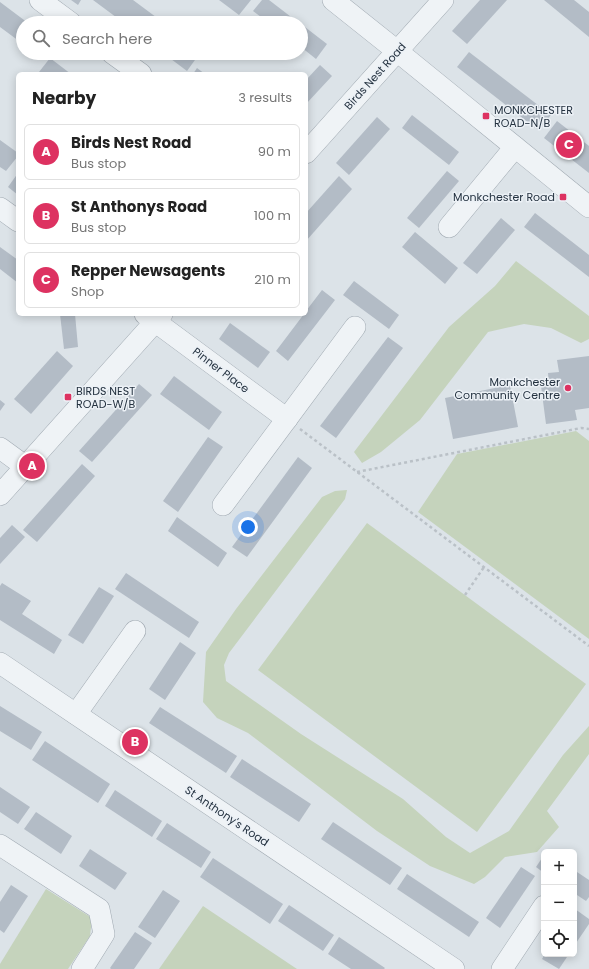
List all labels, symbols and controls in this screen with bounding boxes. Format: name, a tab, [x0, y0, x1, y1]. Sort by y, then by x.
search box	[16, 16, 308, 60]
icon: search	[30, 27, 52, 49]
text: Search here	[62, 28, 152, 49]
street label: Birds Nest Road	[340, 39, 410, 113]
text: Nearby	[32, 86, 96, 110]
text: 3 results	[238, 88, 292, 107]
place label: MONKCHESTER ROAD-N/B	[494, 102, 573, 131]
marker: MONKCHESTER ROAD-N/B	[481, 111, 491, 121]
pin: C	[556, 130, 582, 160]
text: Birds Nest Road	[71, 132, 191, 153]
text: A	[41, 142, 51, 161]
text: 90 m	[258, 142, 291, 161]
text: Bus stop	[71, 154, 126, 173]
place label: Monkchester Road	[453, 189, 555, 205]
marker: Monkchester Road	[558, 192, 568, 202]
text: St Anthonys Road	[71, 196, 207, 217]
text: B	[42, 206, 50, 225]
text: 100 m	[254, 206, 291, 225]
text: Bus stop	[71, 218, 126, 237]
text: Repper Newsagents	[71, 260, 225, 281]
text: C	[41, 270, 51, 289]
text: 210 m	[254, 270, 291, 289]
text: Shop	[71, 282, 104, 301]
street label: Pinner Place	[189, 343, 253, 397]
place label: Monkchester Community Centre	[455, 374, 560, 403]
place label: BIRDS NEST ROAD-W/B	[76, 383, 136, 412]
marker: Monkchester Community Centre	[563, 383, 573, 393]
marker: BIRDS NEST ROAD-W/B	[63, 392, 73, 402]
pin: A	[19, 451, 45, 481]
your location	[238, 517, 258, 537]
pin: B	[122, 727, 148, 757]
street label: St Anthony's Road	[182, 782, 272, 850]
map controls	[541, 849, 577, 957]
button: +	[541, 849, 577, 885]
button: −	[541, 885, 577, 921]
button: locate	[541, 921, 577, 957]

